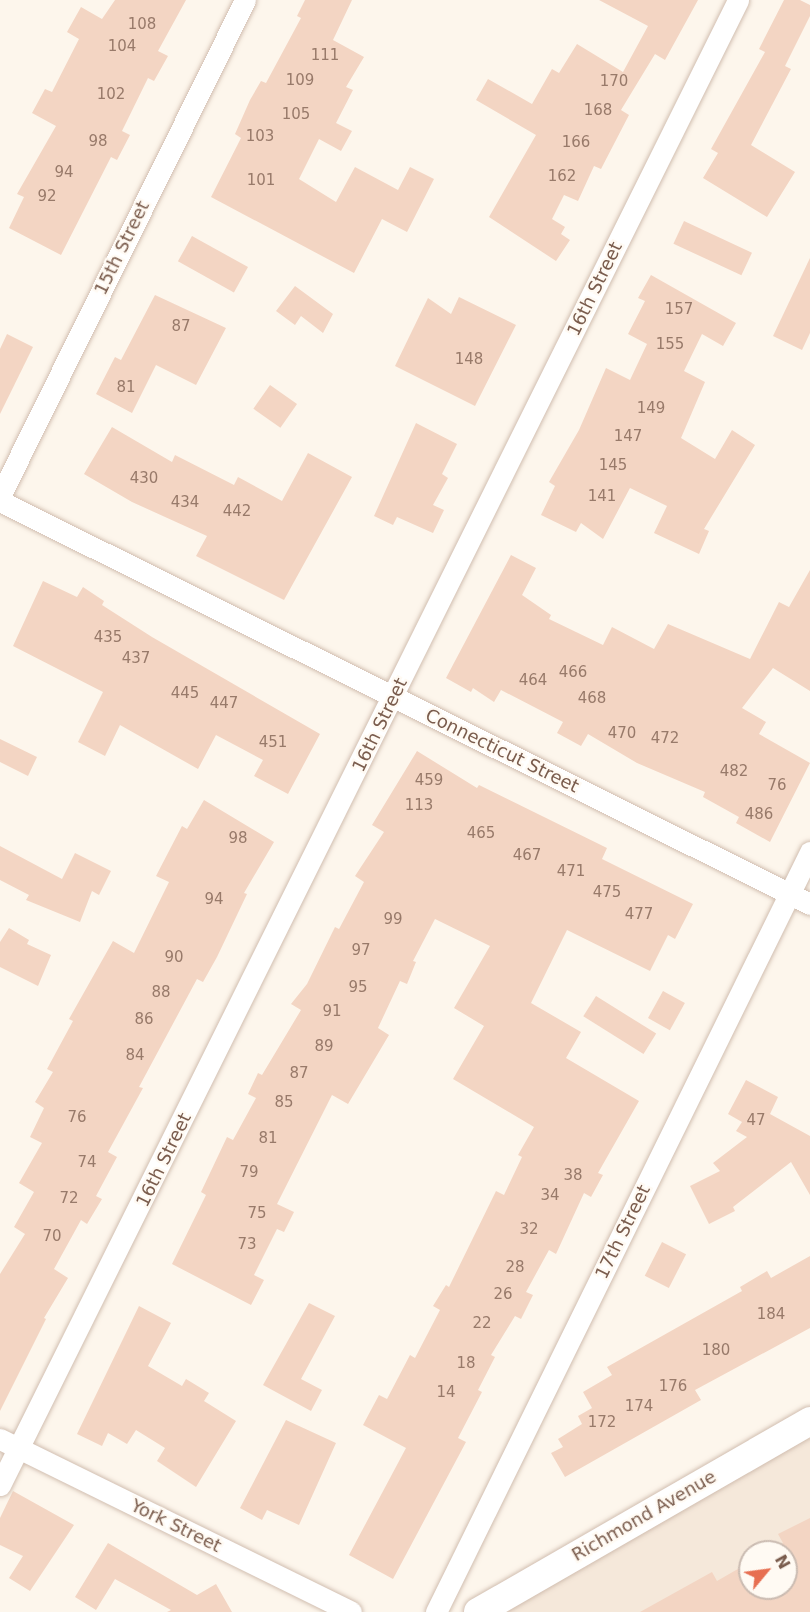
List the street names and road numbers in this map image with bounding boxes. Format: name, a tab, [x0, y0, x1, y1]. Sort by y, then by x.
street label: 15th Street	[90, 198, 154, 298]
street label: 16th Street	[563, 239, 627, 339]
street label: 16th Street	[348, 675, 412, 775]
street label: Connecticut Street	[422, 704, 582, 798]
street label: 16th Street	[132, 1110, 196, 1210]
street label: 17th Street	[591, 1182, 655, 1282]
street label: Richmond Avenue	[568, 1466, 720, 1566]
street label: York Street	[127, 1495, 225, 1557]

